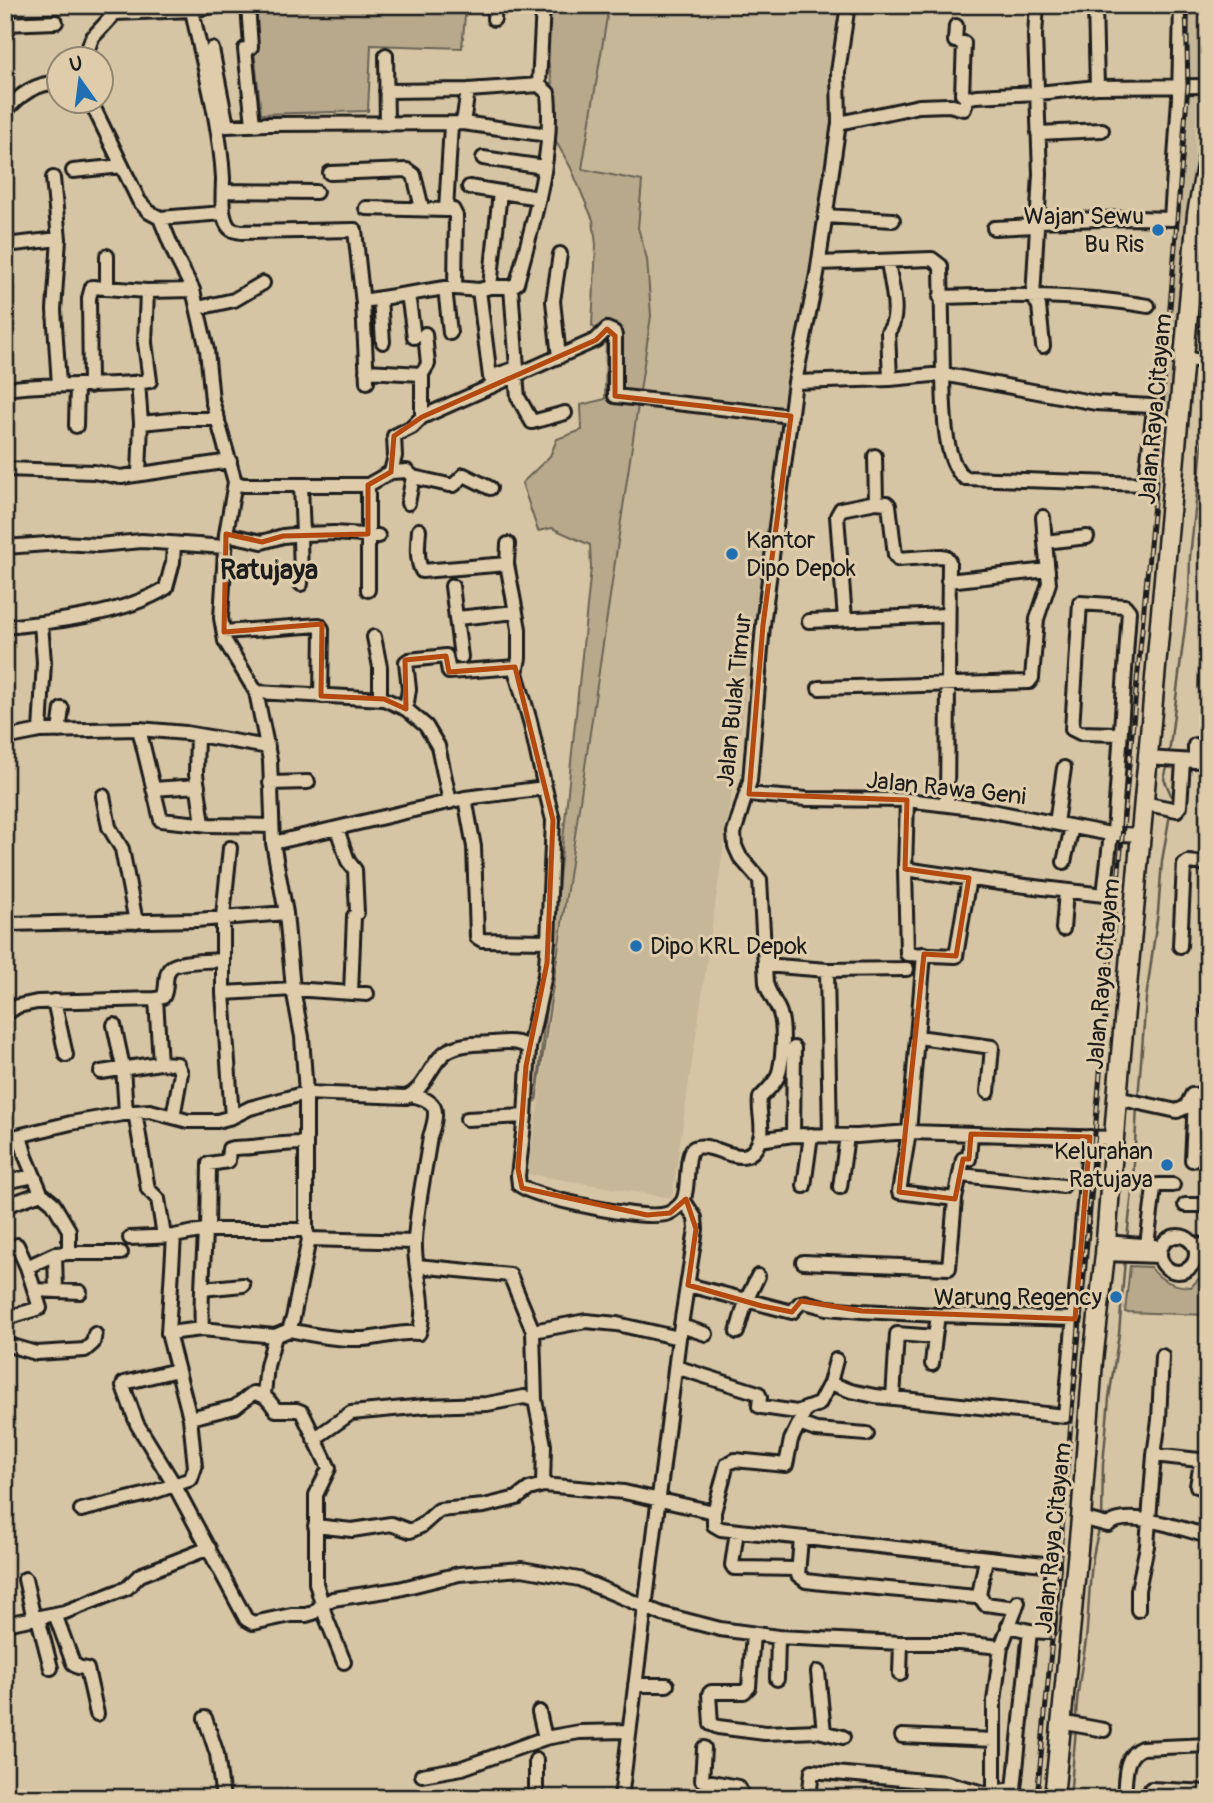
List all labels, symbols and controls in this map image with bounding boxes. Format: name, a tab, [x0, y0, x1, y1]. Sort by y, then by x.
north arrow	[46, 46, 116, 116]
text: U	[67, 51, 85, 78]
place label: Wajan Sewu Bu Ris	[1023, 202, 1144, 259]
marker: Wajan Sewu Bu Ris	[1150, 222, 1166, 238]
street label: Jalan Raya Citayam	[1133, 312, 1178, 506]
place label: Kantor Dipo Depok	[746, 526, 856, 583]
marker: Kantor Dipo Depok	[724, 546, 740, 562]
district label: Ratujaya	[220, 553, 318, 588]
street label: Jalan Bulak Timur	[711, 611, 758, 788]
street label: Jalan Rawa Geni	[865, 766, 1027, 811]
street label: Jalan Raya Citayam	[1081, 877, 1126, 1071]
place label: Dipo KRL Depok	[650, 932, 807, 961]
marker: Dipo KRL Depok	[628, 938, 644, 954]
place label: Kelurahan Ratujaya	[1054, 1137, 1153, 1194]
marker: Kelurahan Ratujaya	[1159, 1157, 1175, 1173]
place label: Warung Regency	[934, 1283, 1102, 1312]
marker: Warung Regency	[1108, 1289, 1124, 1305]
street label: Jalan Raya Citayam	[1029, 1441, 1078, 1635]

